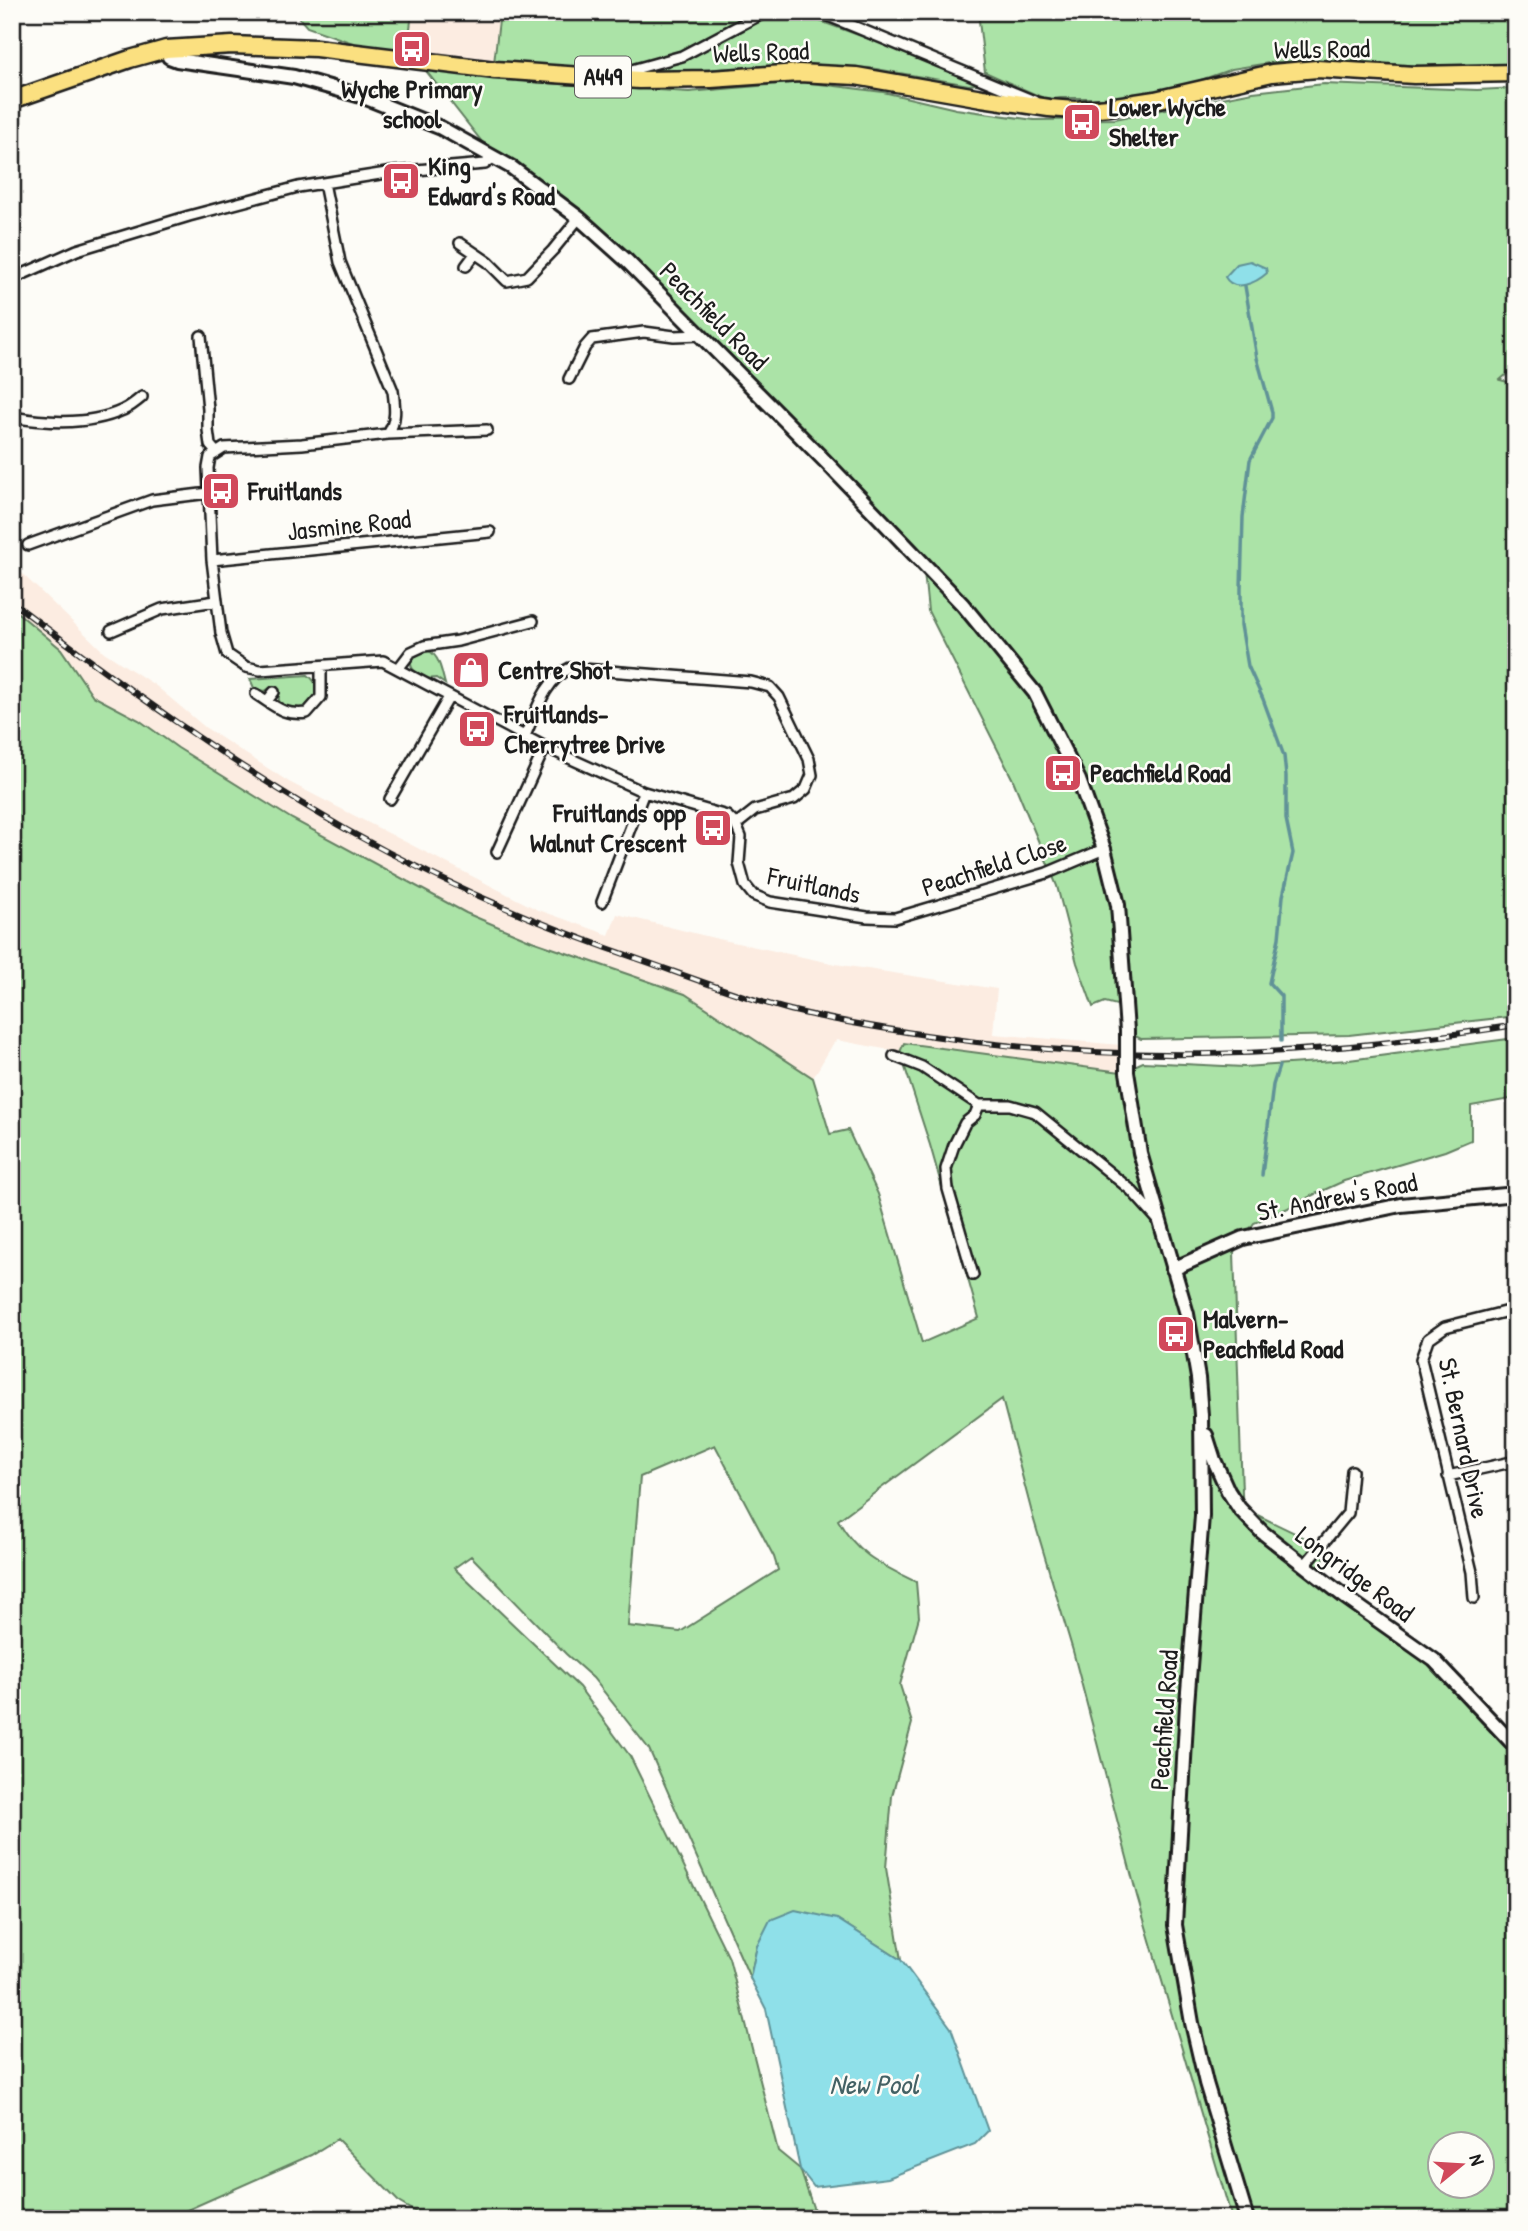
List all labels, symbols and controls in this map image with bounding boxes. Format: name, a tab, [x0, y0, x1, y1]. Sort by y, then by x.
bus stop icon: Wyche Primary school	[391, 28, 433, 70]
street label: Wells Road	[1274, 30, 1370, 67]
street label: Wells Road	[712, 32, 810, 71]
road number: A449	[575, 56, 631, 98]
place label: Wyche Primary school	[341, 71, 483, 136]
place label: Lower Wyche Shelter	[1109, 89, 1227, 154]
bus stop icon: Lower Wyche Shelter	[1061, 101, 1103, 143]
place label: King Edward's Road	[428, 148, 556, 213]
bus stop icon: King Edward's Road	[380, 160, 422, 202]
street label: Peachfield Road	[652, 254, 776, 378]
bus stop icon: Fruitlands	[200, 470, 242, 512]
place label: Fruitlands	[247, 473, 342, 508]
street label: Jasmine Road	[285, 501, 412, 548]
shop icon: Centre Shot	[450, 649, 492, 691]
place label: Centre Shot	[498, 652, 613, 687]
place label: Fruitlands- Cherrytree Drive	[503, 696, 666, 762]
bus stop icon: Fruitlands- Cherrytree Drive	[456, 708, 498, 750]
bus stop icon: Peachfield Road	[1042, 752, 1084, 794]
place label: Peachfield Road	[1090, 755, 1231, 790]
place label: Fruitlands opp Walnut Crescent	[530, 795, 687, 860]
bus stop icon: Fruitlands opp Walnut Crescent	[692, 807, 734, 849]
street label: Peachfield Close	[917, 825, 1071, 904]
street label: Fruitlands	[764, 857, 864, 911]
street label: St. Andrew's Road	[1254, 1164, 1420, 1229]
place label: Malvern- Peachfield Road	[1203, 1301, 1344, 1366]
bus stop icon: Malvern- Peachfield Road	[1155, 1313, 1197, 1355]
street label: St. Bernard Drive	[1430, 1355, 1499, 1521]
street label: Longridge Road	[1289, 1518, 1422, 1630]
street label: Peachfield Road	[1141, 1649, 1186, 1791]
water label: New Pool	[830, 2065, 920, 2103]
north arrow	[1426, 2130, 1496, 2200]
text: N	[1463, 2151, 1491, 2169]

